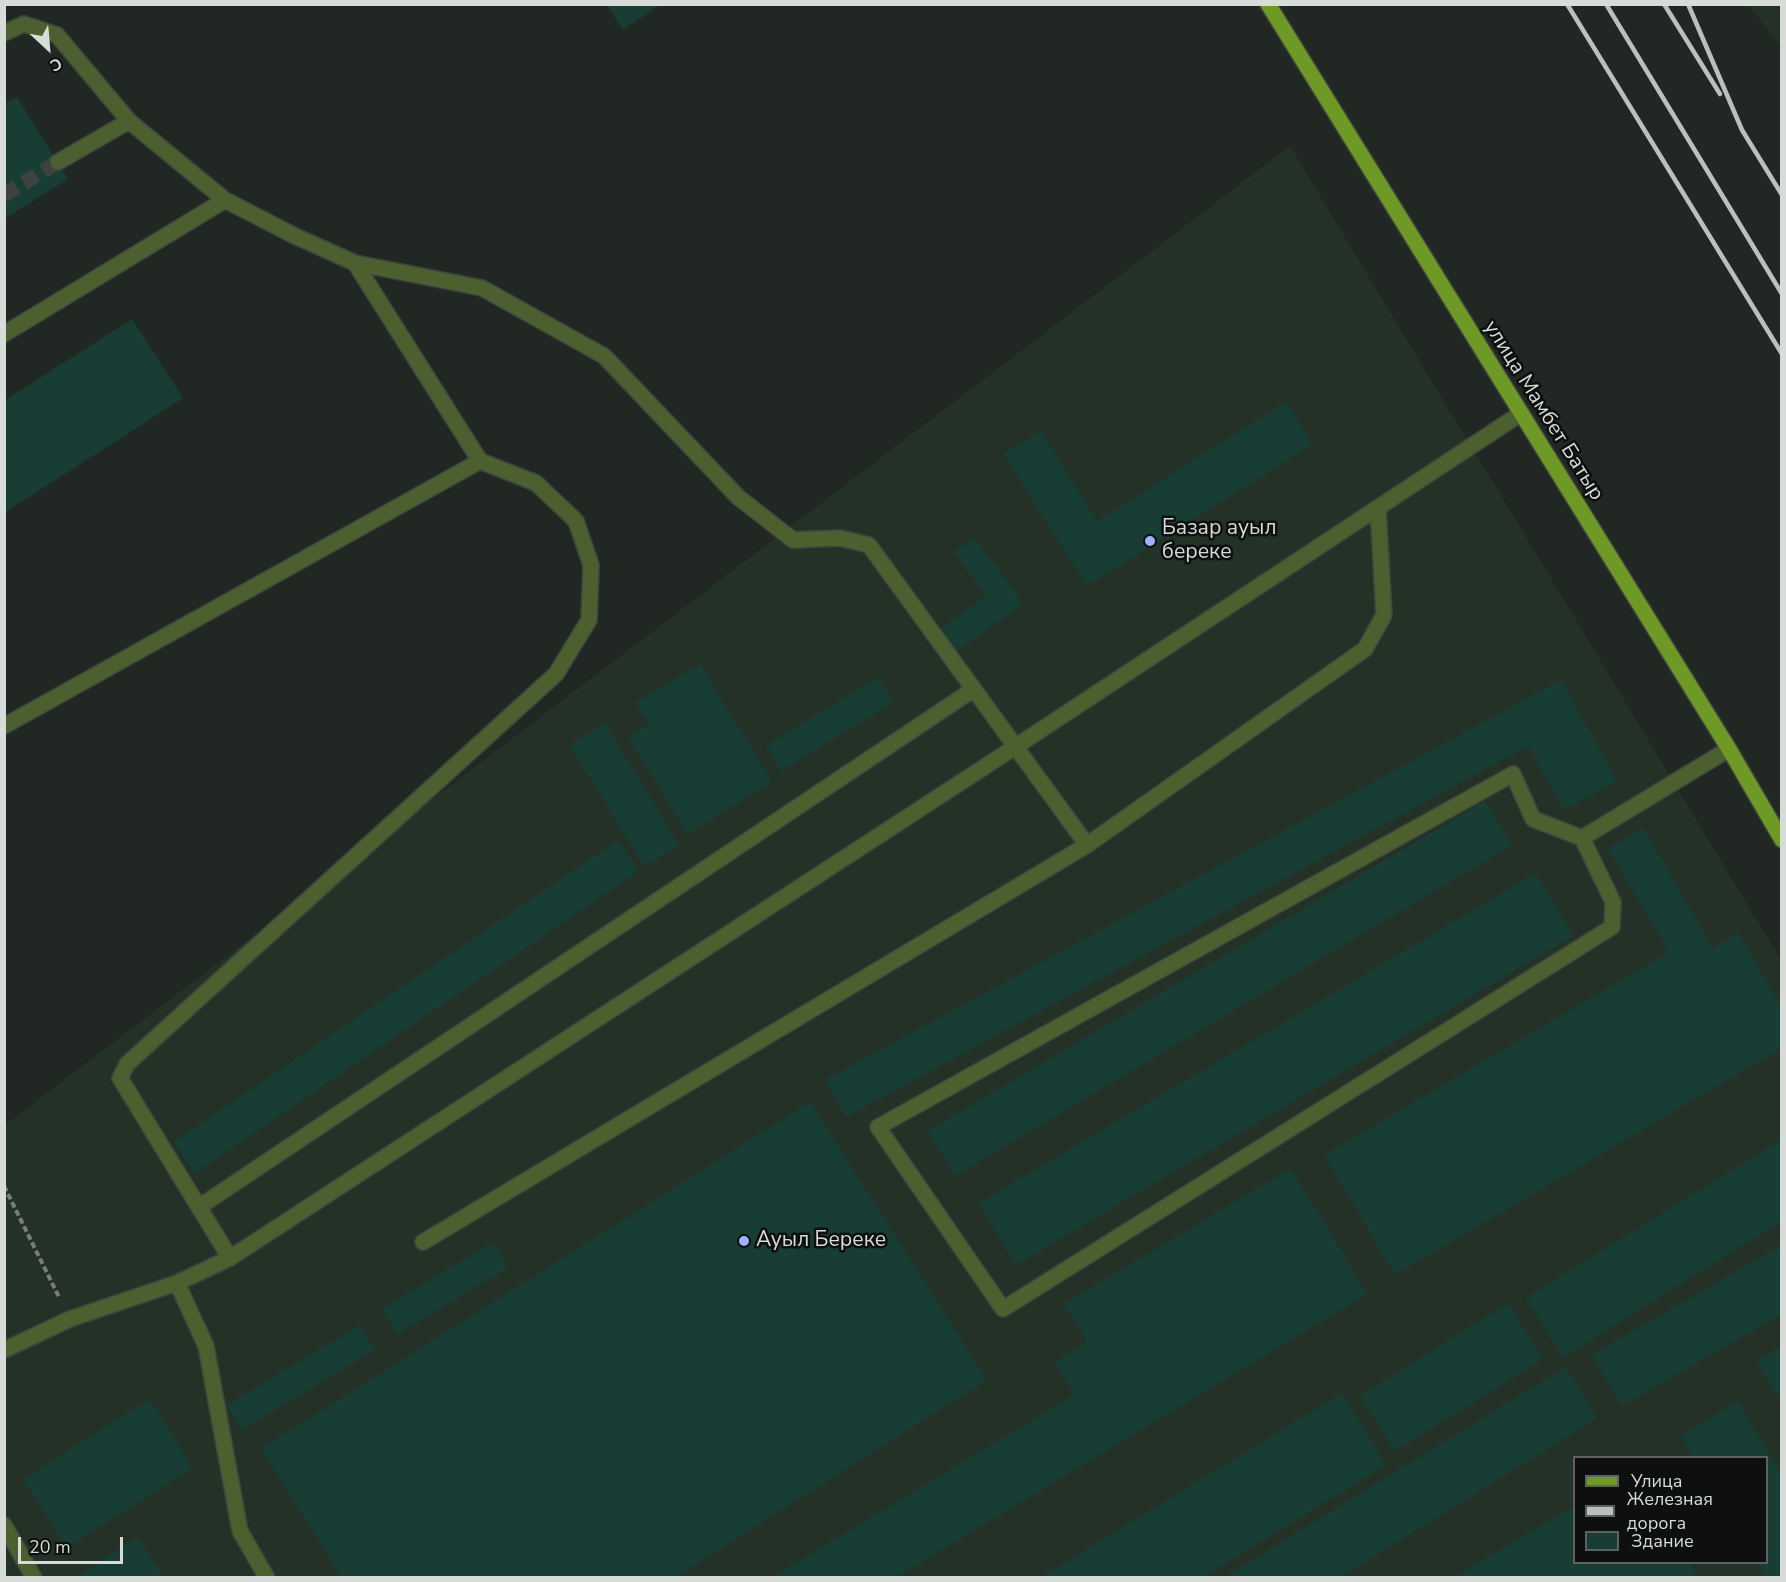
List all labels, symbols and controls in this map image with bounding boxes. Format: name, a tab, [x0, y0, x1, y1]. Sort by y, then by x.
north arrow	[18, 18, 78, 78]
text: С	[46, 52, 66, 76]
street label: улица Мамбет Батыр	[1477, 316, 1609, 506]
place label: Базар ауыл береке	[1162, 516, 1276, 566]
marker: Базар ауыл береке	[1143, 534, 1157, 548]
place label: Ауыл Береке	[756, 1228, 886, 1254]
marker: Ауыл Береке	[737, 1234, 751, 1248]
legend	[1573, 1456, 1768, 1564]
text: Улица	[1631, 1469, 1682, 1493]
text: Железная дорога	[1627, 1487, 1713, 1535]
scale bar	[21, 1525, 126, 1563]
text: Здание	[1631, 1529, 1694, 1553]
text: 20 m	[29, 1535, 71, 1559]

